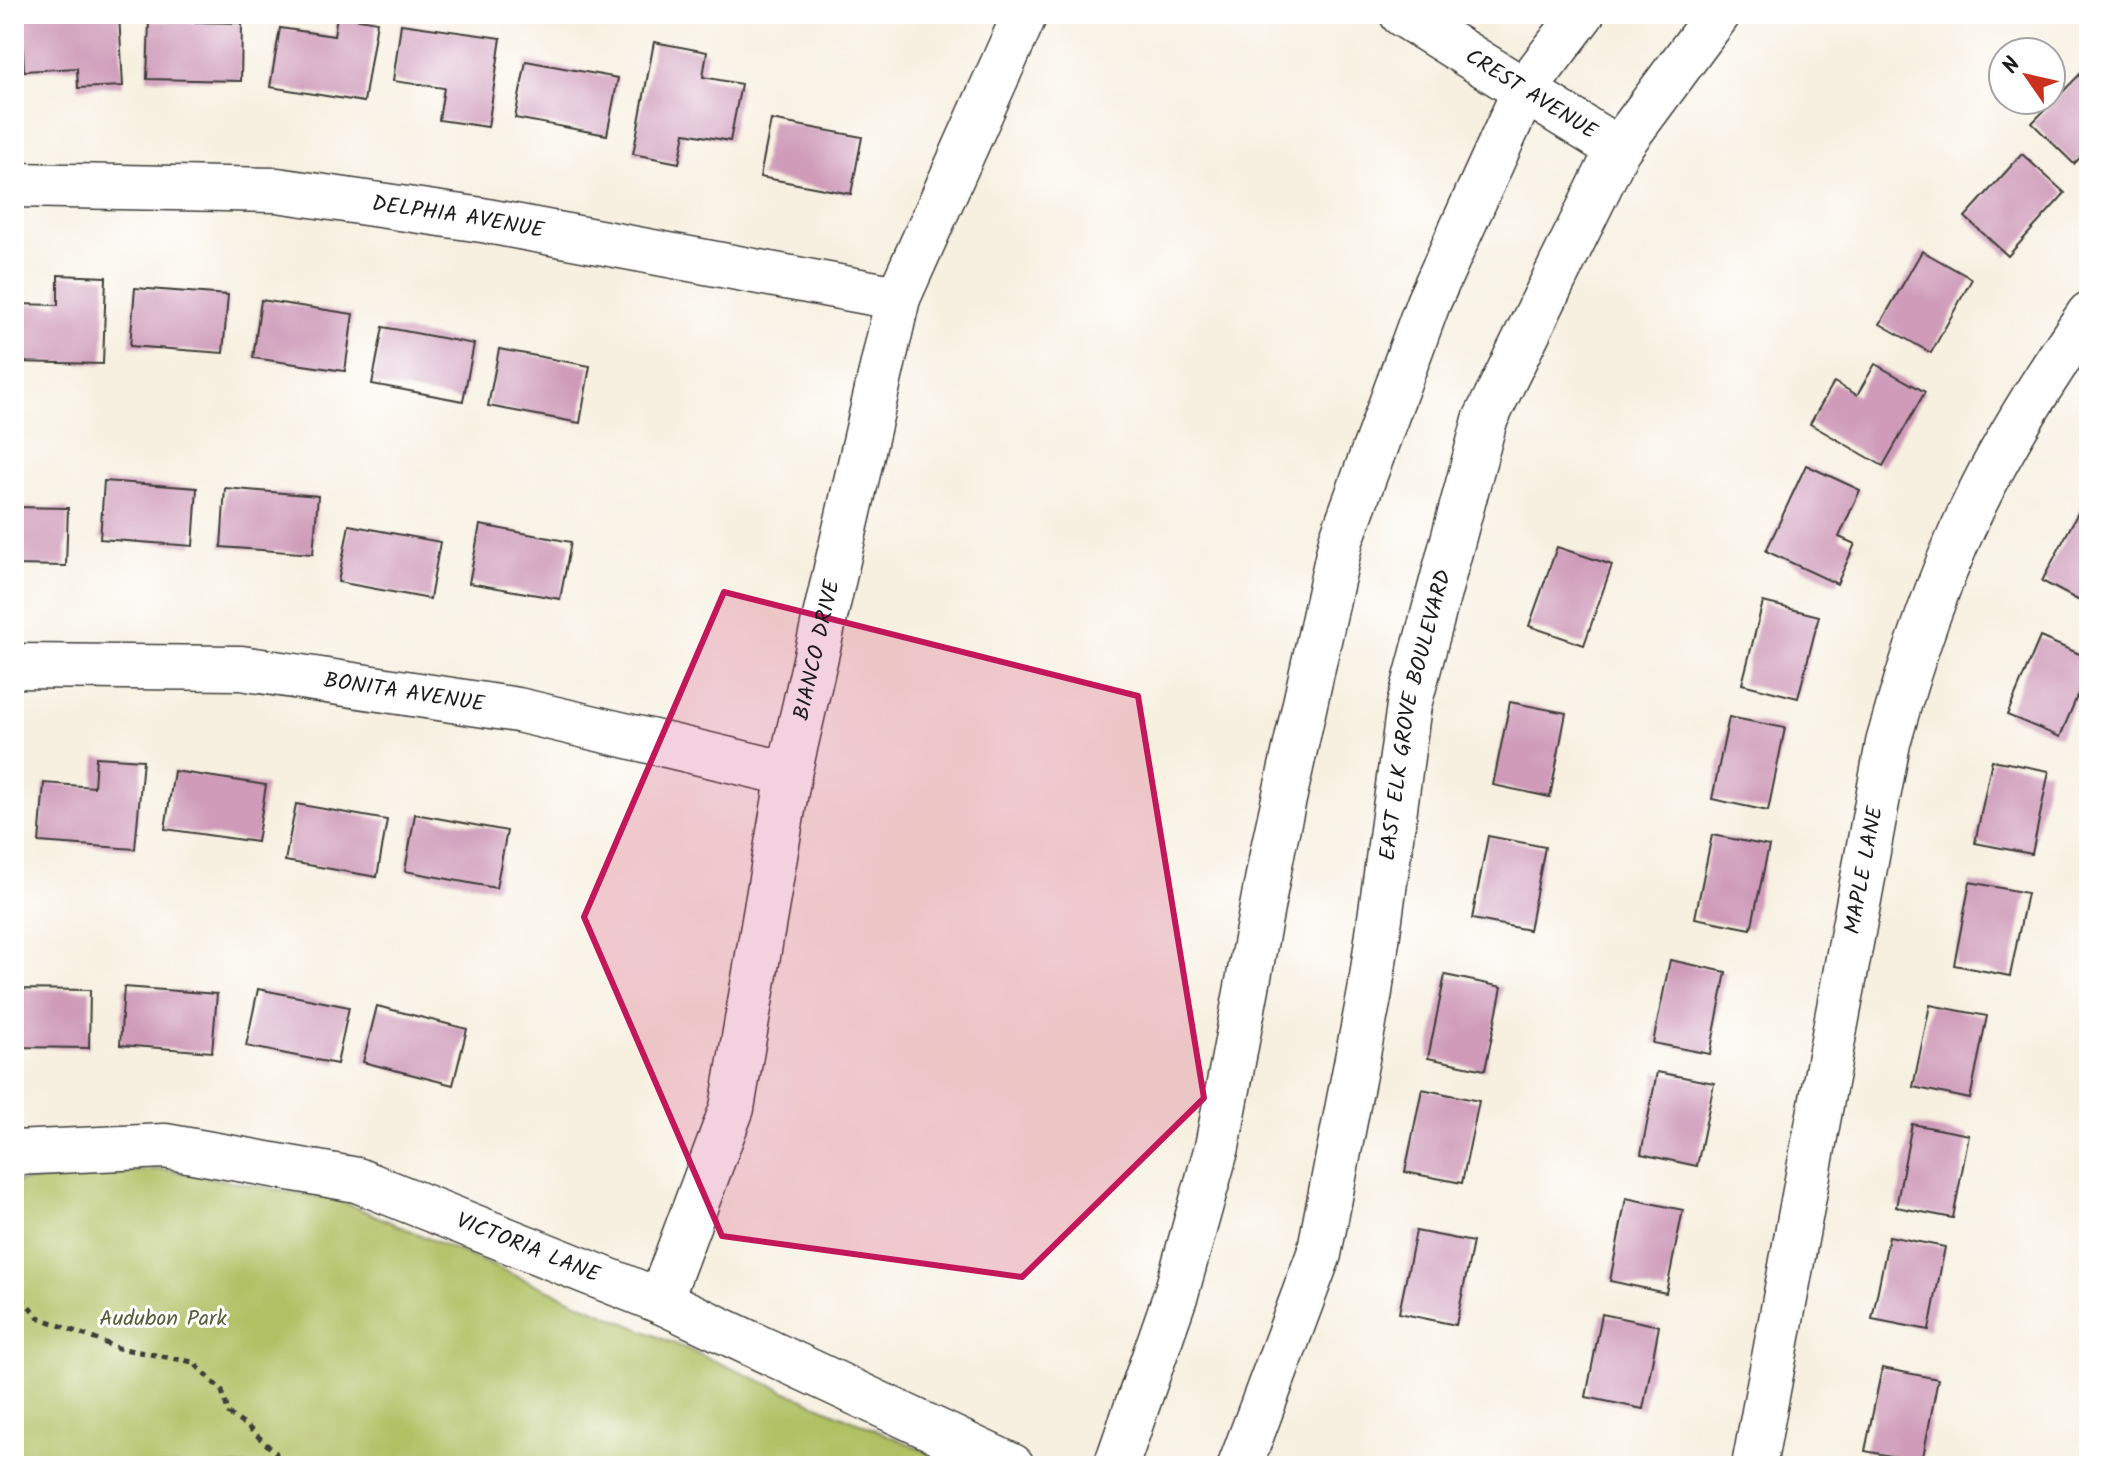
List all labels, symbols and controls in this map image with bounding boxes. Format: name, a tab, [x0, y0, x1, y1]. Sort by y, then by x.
north arrow	[1987, 36, 2067, 116]
street label: CREST AVENUE	[1458, 40, 1605, 150]
text: N	[1994, 51, 2031, 82]
street label: DELPHIA AVENUE	[370, 187, 548, 249]
street label: EAST ELK GROVE BOULEVARD	[1371, 566, 1462, 863]
street label: BIANCO DRIVE	[784, 575, 851, 724]
street label: BONITA AVENUE	[321, 663, 488, 722]
street label: MAPLE LANE	[1835, 802, 1894, 937]
street label: VICTORIA LANE	[451, 1204, 606, 1293]
park label: Audubon Park	[99, 1302, 227, 1337]

